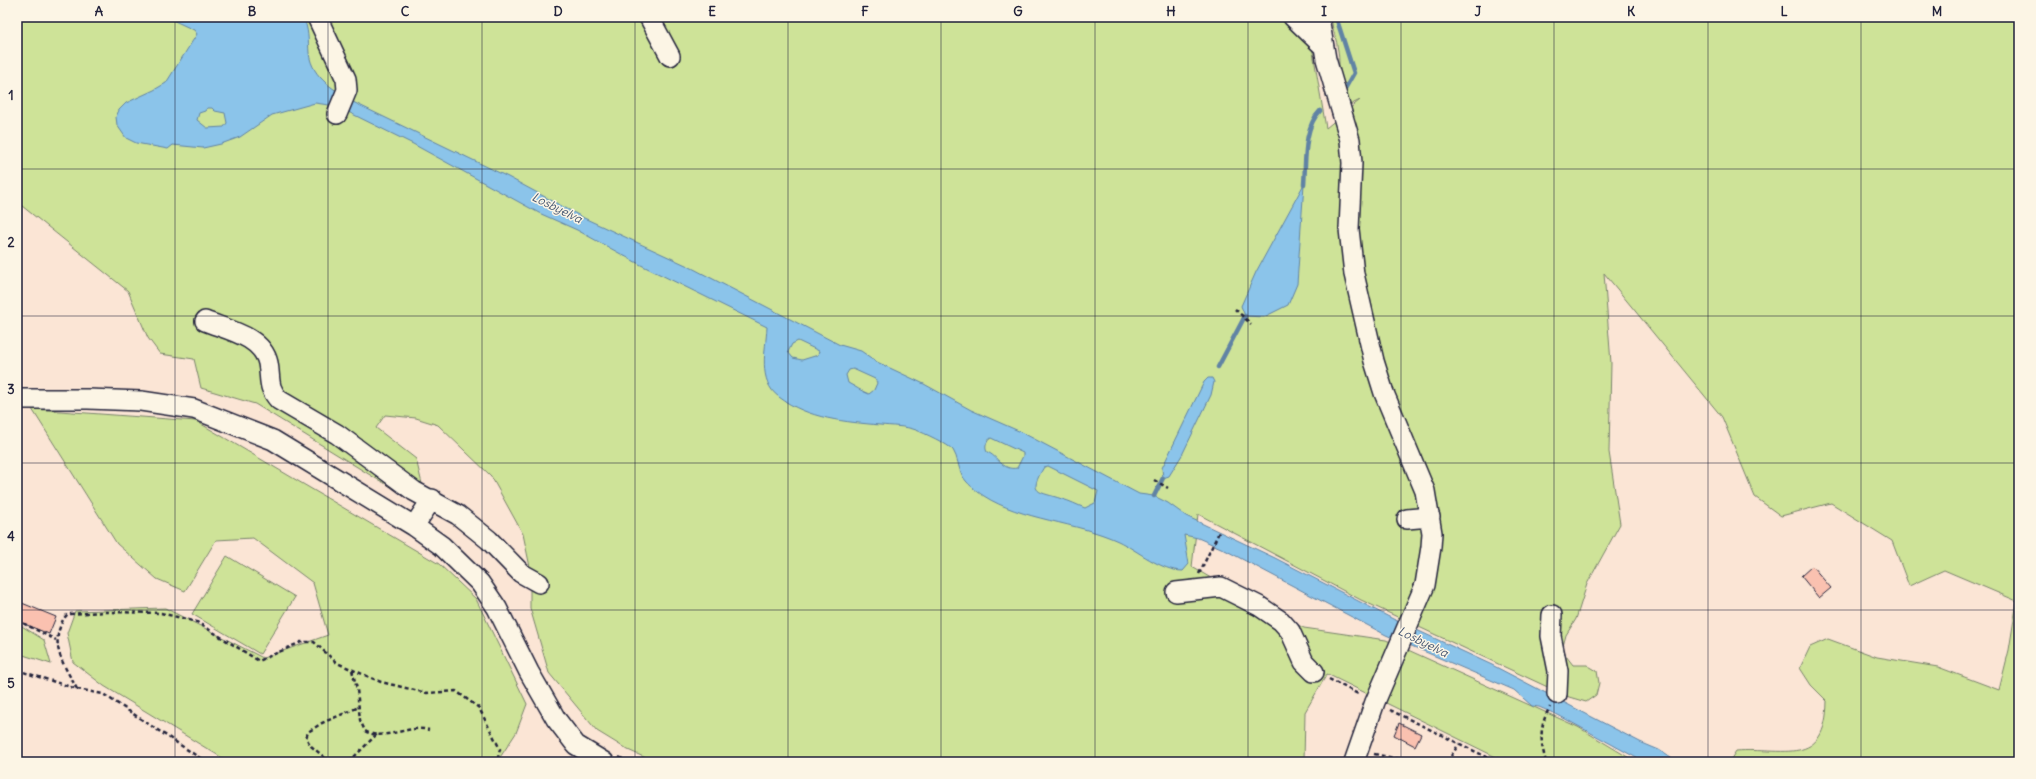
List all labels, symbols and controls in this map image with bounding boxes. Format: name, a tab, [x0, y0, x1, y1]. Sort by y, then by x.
text: A	[95, 3, 104, 20]
text: B	[248, 3, 257, 20]
text: C	[401, 3, 410, 20]
text: D	[553, 3, 563, 20]
text: E	[708, 3, 716, 20]
text: F	[861, 3, 869, 20]
text: G	[1013, 3, 1023, 20]
text: H	[1166, 3, 1176, 20]
text: I	[1321, 3, 1327, 20]
text: J	[1475, 3, 1482, 20]
text: K	[1627, 3, 1636, 20]
text: L	[1780, 3, 1788, 20]
text: M	[1932, 3, 1942, 20]
text: 1	[8, 87, 14, 104]
water label: Losbyelva	[530, 189, 586, 227]
text: 2	[7, 234, 15, 251]
text: 3	[7, 381, 15, 398]
text: 4	[7, 528, 15, 545]
water label: Losbyelva	[1396, 623, 1452, 661]
text: 5	[7, 675, 15, 692]

